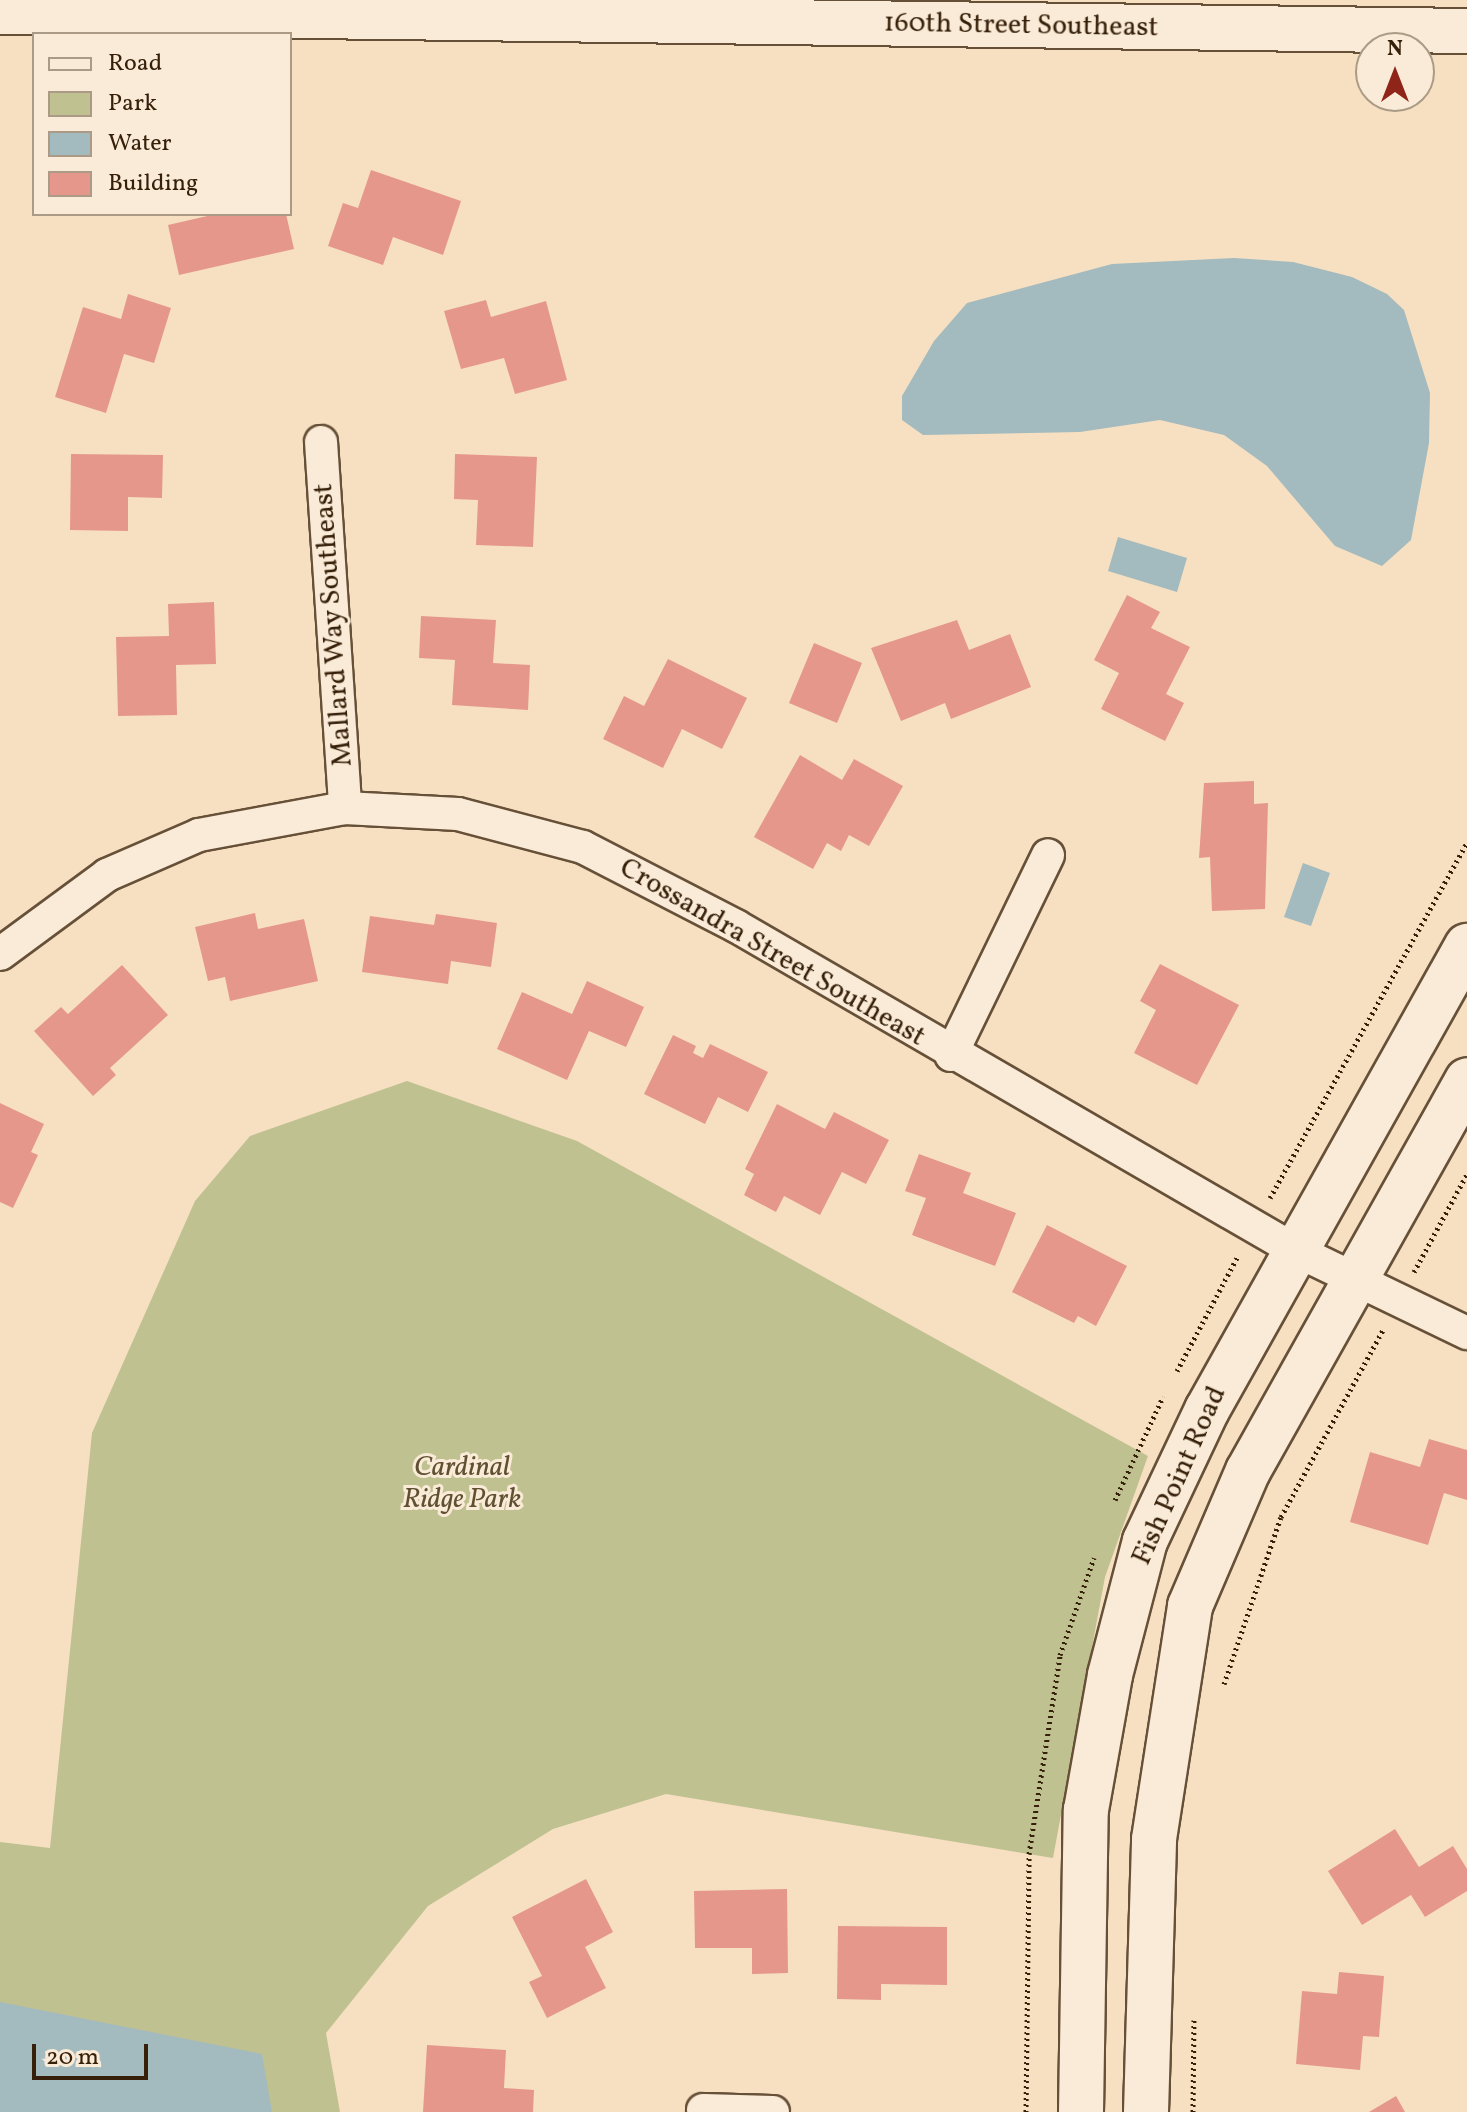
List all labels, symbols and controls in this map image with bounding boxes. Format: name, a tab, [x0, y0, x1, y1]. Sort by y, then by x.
street label: 160th Street Southeast	[883, 7, 1159, 45]
legend	[32, 32, 292, 216]
north arrow	[1355, 32, 1435, 112]
text: N	[1387, 34, 1403, 65]
text: Road	[108, 47, 162, 81]
text: Park	[108, 87, 157, 121]
text: Water	[108, 127, 172, 161]
text: Building	[108, 167, 198, 201]
street label: Mallard Way Southeast	[307, 481, 361, 769]
street label: Crossandra Street Southeast	[613, 852, 931, 1054]
street label: Fish Point Road	[1126, 1381, 1234, 1571]
park label: Cardinal Ridge Park	[403, 1451, 521, 1517]
scale bar	[36, 2028, 152, 2078]
text: 20 m	[46, 2041, 99, 2075]

